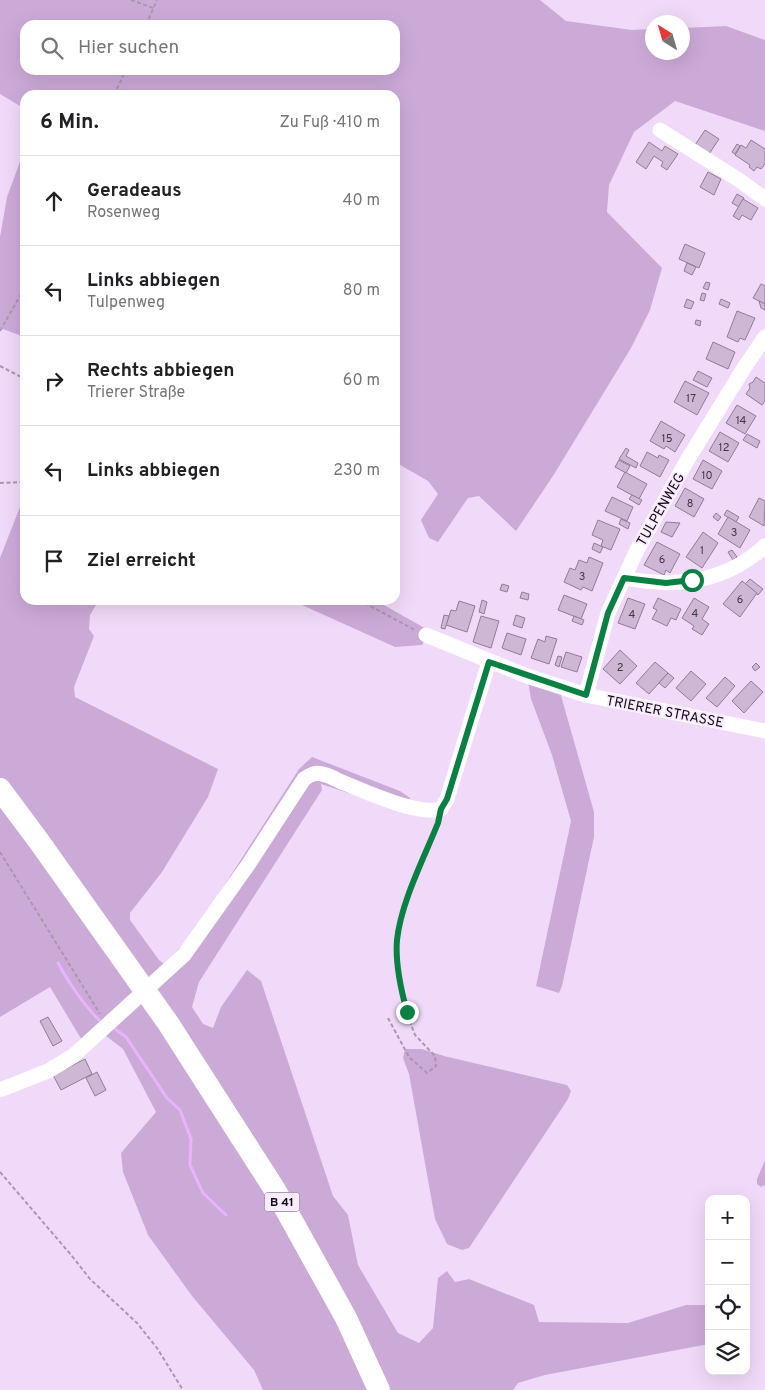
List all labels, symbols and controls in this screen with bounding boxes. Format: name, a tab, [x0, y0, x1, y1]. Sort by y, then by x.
north arrow	[645, 15, 690, 60]
search box	[20, 20, 400, 75]
icon: search	[38, 34, 66, 62]
text: Hier suchen	[78, 36, 179, 60]
text: 6 Min.	[40, 109, 99, 136]
text: Zu Fuß · 410 m	[279, 113, 380, 133]
text: Geradeaus	[87, 179, 182, 203]
icon: ahead	[40, 187, 68, 215]
text: 40 m	[342, 191, 380, 211]
text: Rosenweg	[87, 203, 160, 223]
text: Links abbiegen	[87, 269, 220, 293]
icon: left	[40, 277, 68, 305]
text: 80 m	[343, 281, 380, 301]
text: Tulpenweg	[87, 293, 165, 313]
text: Rechts abbiegen	[87, 359, 235, 383]
icon: right	[40, 367, 68, 395]
text: 60 m	[343, 371, 380, 391]
text: Trierer Straße	[87, 383, 185, 403]
house number: 17	[686, 392, 696, 406]
house number: 14	[736, 414, 747, 428]
house number: 15	[662, 432, 673, 446]
house number: 12	[719, 441, 729, 455]
icon: left	[40, 457, 68, 485]
text: Links abbiegen	[87, 459, 220, 483]
text: 230 m	[333, 461, 380, 481]
house number: 10	[701, 469, 713, 483]
street label: TULPENWEG	[634, 470, 689, 549]
house number: 8	[687, 497, 693, 511]
house number: 3	[731, 526, 737, 540]
house number: 1	[700, 544, 704, 558]
icon: arrive	[40, 547, 68, 575]
text: Ziel erreicht	[87, 549, 196, 573]
house number: 6	[659, 553, 665, 567]
route start	[681, 569, 704, 592]
house number: 3	[579, 570, 585, 584]
house number: 6	[737, 593, 743, 607]
house number: 4	[692, 607, 699, 621]
house number: 4	[629, 608, 636, 622]
house number: 2	[617, 661, 623, 675]
street label: TRIERER STRASSE	[604, 693, 725, 732]
route end	[396, 1001, 419, 1024]
road number: B 41	[264, 1192, 300, 1212]
map controls	[705, 1195, 750, 1375]
button: +	[705, 1195, 750, 1240]
button: −	[705, 1240, 750, 1285]
button: locate	[705, 1285, 750, 1330]
button: layers	[705, 1330, 750, 1375]

